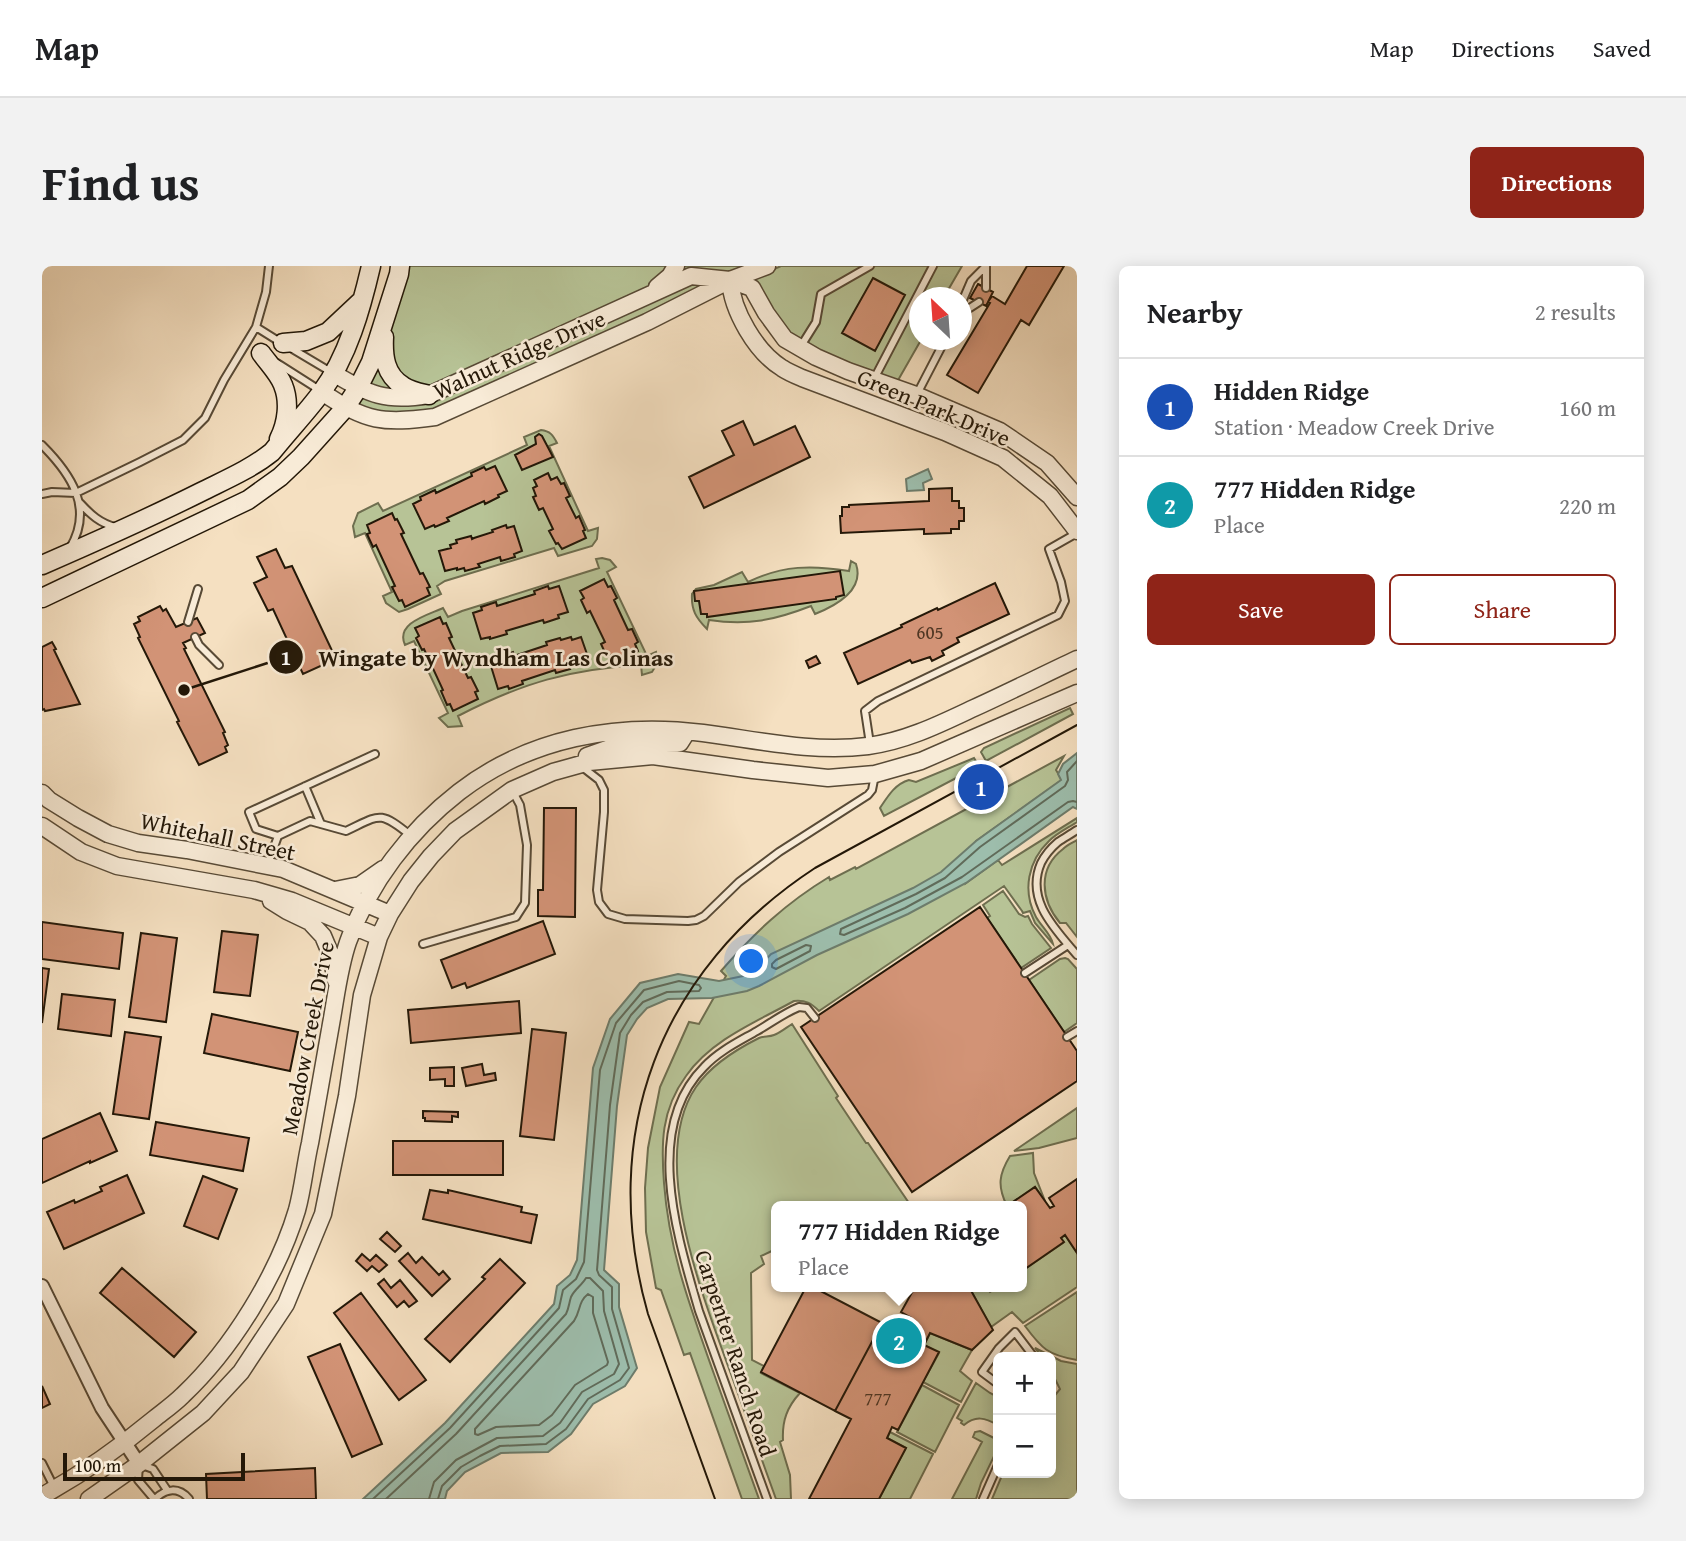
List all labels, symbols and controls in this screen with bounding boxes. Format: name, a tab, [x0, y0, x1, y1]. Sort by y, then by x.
text: Map	[35, 24, 99, 72]
text: Map	[1370, 31, 1414, 66]
text: Directions	[1452, 31, 1555, 66]
text: Saved	[1593, 31, 1651, 66]
text: Find us	[42, 146, 200, 218]
button: Directions	[1470, 147, 1644, 218]
north arrow	[909, 287, 972, 350]
text: Nearby	[1147, 290, 1243, 334]
text: 2 results	[1535, 295, 1616, 328]
street label: Walnut Ridge Drive	[428, 301, 610, 407]
street label: Green Park Drive	[852, 360, 1016, 454]
text: Hidden Ridge	[1214, 371, 1369, 410]
text: 1	[1164, 391, 1176, 424]
text: 160 m	[1559, 391, 1616, 424]
text: Station · Meadow Creek Drive	[1214, 410, 1495, 443]
text: 777 Hidden Ridge	[1214, 469, 1415, 508]
text: 2	[1164, 489, 1176, 522]
text: 220 m	[1559, 489, 1616, 522]
text: Place	[1214, 508, 1265, 541]
button: Save	[1147, 574, 1375, 645]
button: Share	[1389, 574, 1616, 645]
house number: 605	[916, 618, 944, 646]
callout: Wingate by Wyndham Las Colinas	[269, 635, 687, 680]
text: Wingate by Wyndham Las Colinas	[318, 640, 674, 675]
text: 1	[281, 642, 291, 673]
pin: 1	[958, 761, 1004, 813]
street label: Whitehall Street	[137, 803, 299, 869]
street label: Meadow Creek Drive	[272, 938, 342, 1138]
your location	[734, 944, 768, 978]
popup	[771, 1201, 1027, 1292]
text: 777 Hidden Ridge	[798, 1211, 1000, 1250]
street label: Carpenter Ranch Road	[687, 1245, 785, 1461]
text: Place	[798, 1250, 849, 1283]
pin: 2	[876, 1315, 922, 1367]
map controls	[993, 1352, 1056, 1478]
button: +	[993, 1352, 1056, 1415]
house number: 777	[864, 1384, 892, 1412]
button: −	[993, 1415, 1056, 1478]
scale bar	[63, 1450, 245, 1482]
text: 100 m	[74, 1451, 121, 1479]

